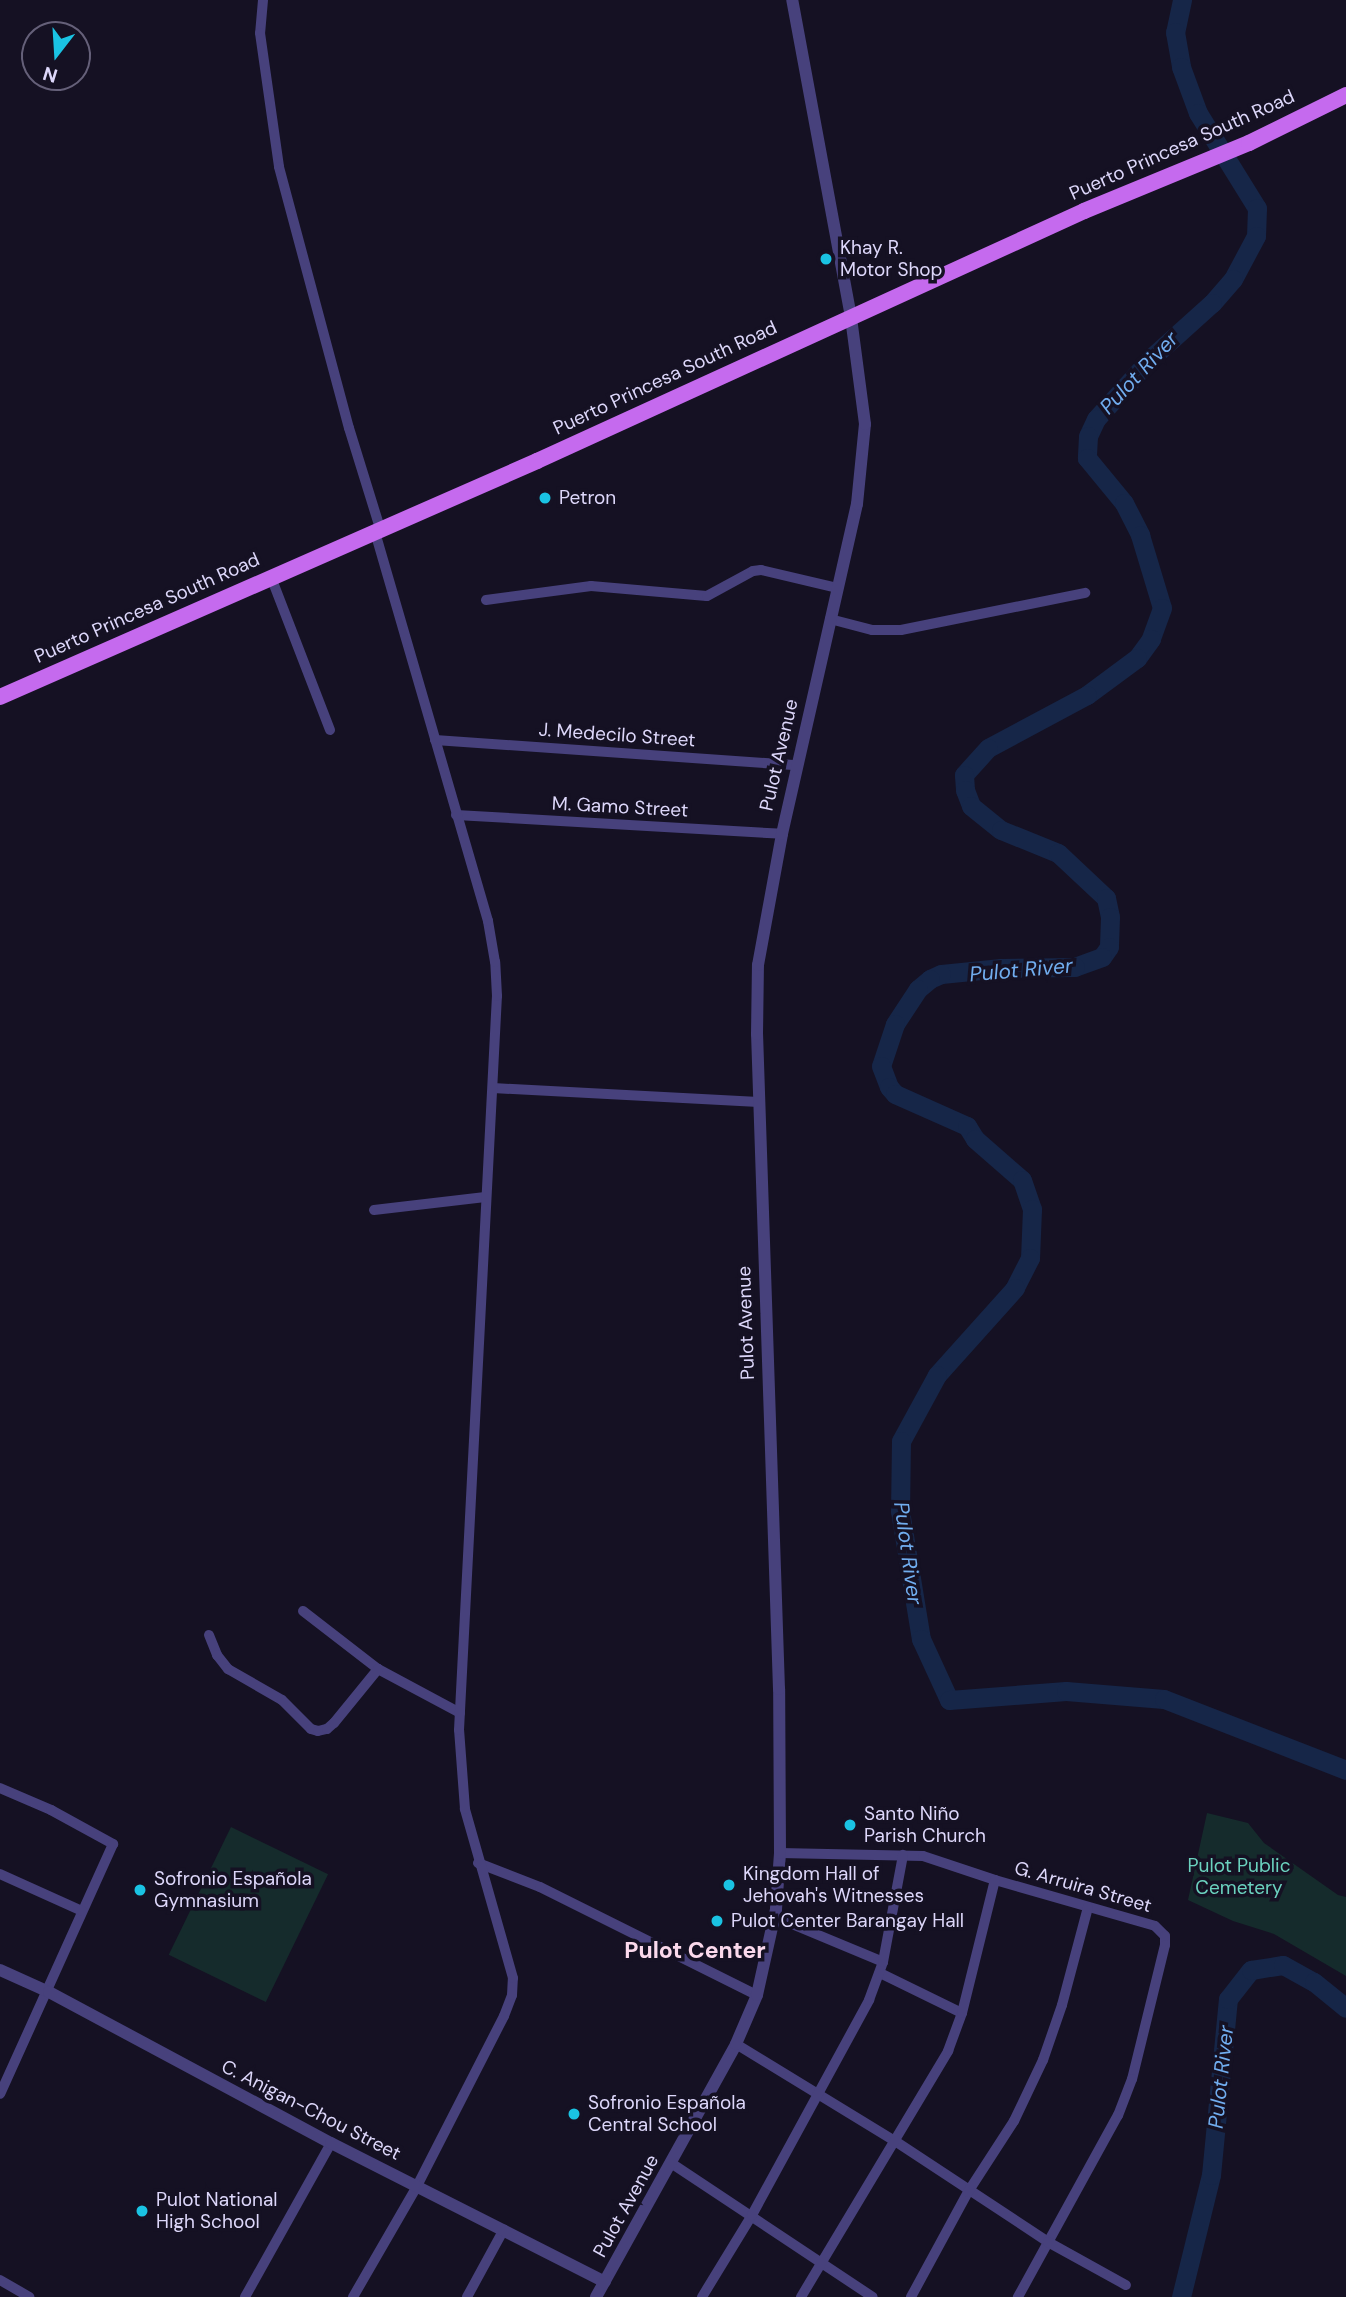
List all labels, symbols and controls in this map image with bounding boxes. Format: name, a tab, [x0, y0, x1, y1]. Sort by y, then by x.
north arrow	[21, 21, 91, 91]
text: N	[40, 61, 61, 89]
street label: Puerto Princesa South Road	[1066, 85, 1298, 205]
place label: Khay R. Motor Shop	[840, 237, 943, 281]
marker: Khay R. Motor Shop	[818, 251, 834, 267]
street label: Puerto Princesa South Road	[550, 316, 780, 440]
water label: Pulot River	[1094, 327, 1184, 419]
place label: Petron	[559, 487, 616, 509]
marker: Petron	[537, 490, 553, 506]
street label: Puerto Princesa South Road	[31, 548, 263, 668]
street label: Pulot Avenue	[755, 697, 803, 813]
street label: J. Medecilo Street	[538, 718, 696, 752]
street label: M. Gamo Street	[551, 792, 689, 822]
water label: Pulot River	[968, 953, 1074, 987]
street label: Pulot Avenue	[733, 1266, 759, 1380]
water label: Pulot River	[888, 1500, 928, 1606]
place label: Santo Niño Parish Church	[864, 1803, 986, 1847]
marker: Santo Niño Parish Church	[842, 1817, 858, 1833]
park label: Pulot Public Cemetery	[1188, 1855, 1290, 1899]
street label: G. Arruira Street	[1012, 1857, 1154, 1917]
place label: Kingdom Hall of Jehovah's Witnesses	[743, 1863, 924, 1907]
place label: Sofronio Española Gymnasium	[154, 1868, 312, 1912]
marker: Kingdom Hall of Jehovah's Witnesses	[721, 1877, 737, 1893]
marker: Sofronio Española Gymnasium	[132, 1882, 148, 1898]
place label: Pulot Center Barangay Hall	[731, 1910, 964, 1932]
marker: Pulot Center Barangay Hall	[709, 1913, 725, 1929]
district label: Pulot Center	[624, 1936, 766, 1964]
water label: Pulot River	[1203, 2024, 1239, 2130]
street label: C. Anigan-Chou Street	[218, 2055, 404, 2165]
place label: Sofronio Española Central School	[588, 2092, 746, 2136]
marker: Sofronio Española Central School	[566, 2106, 582, 2122]
street label: Pulot Avenue	[588, 2151, 664, 2261]
place label: Pulot National High School	[156, 2189, 277, 2233]
marker: Pulot National High School	[134, 2203, 150, 2219]

